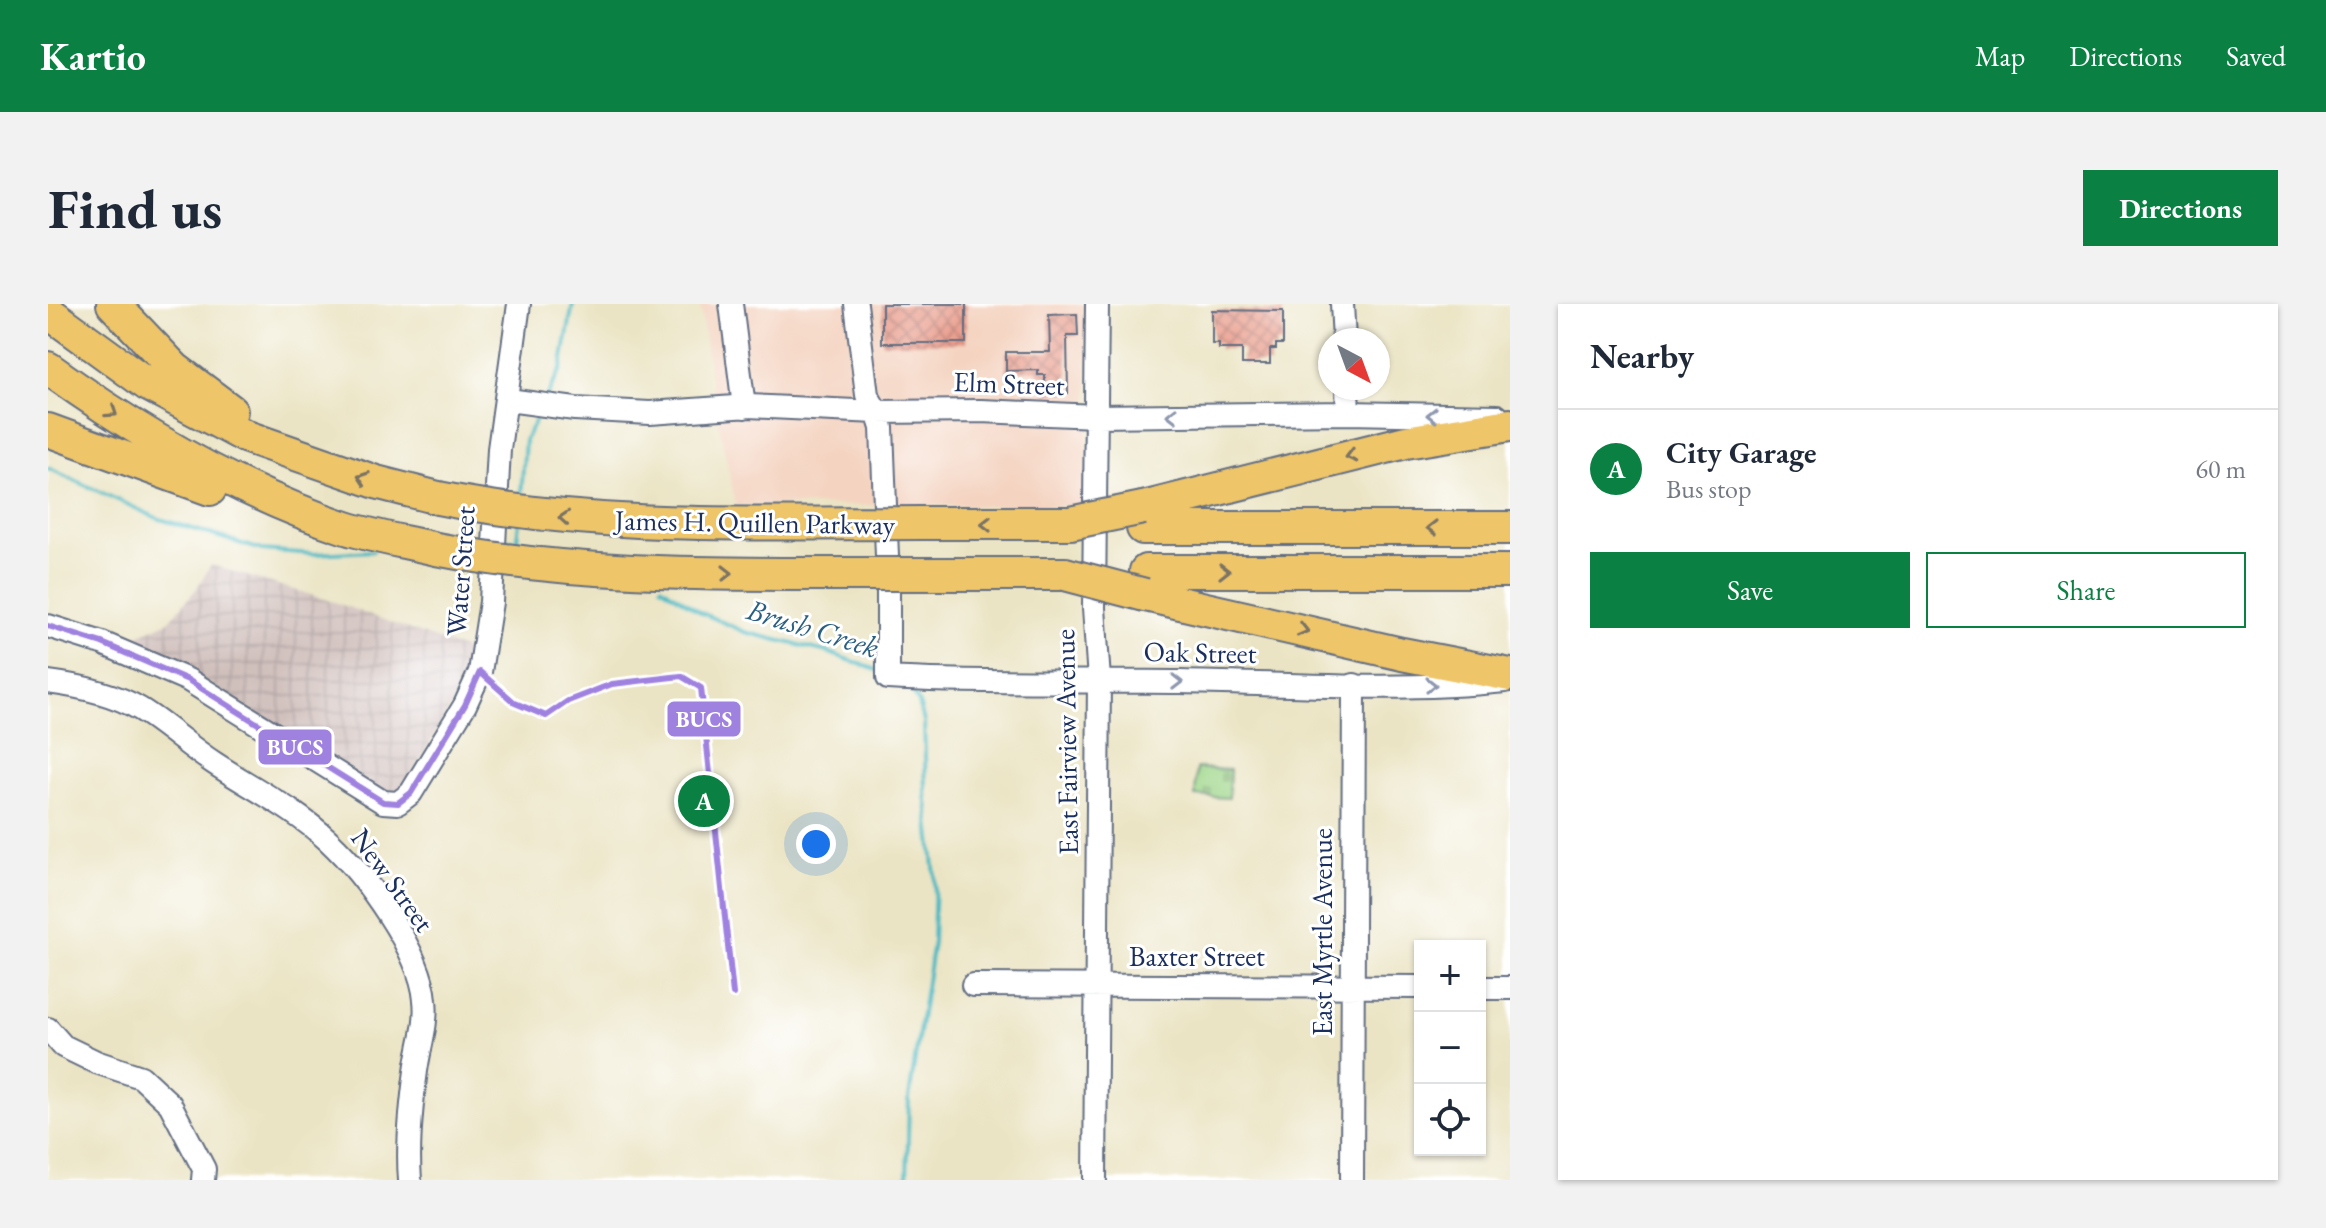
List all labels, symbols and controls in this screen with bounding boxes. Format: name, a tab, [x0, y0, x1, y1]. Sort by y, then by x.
text: Kartio	[40, 32, 146, 81]
text: Map	[1975, 38, 2025, 74]
text: Directions	[2069, 38, 2182, 74]
text: Saved	[2226, 38, 2286, 74]
button: Directions	[2083, 170, 2278, 246]
text: Find us	[48, 172, 222, 245]
north arrow	[1318, 328, 1390, 400]
text: Nearby	[1590, 334, 1694, 378]
street label: Elm Street	[953, 363, 1066, 403]
one-way arrow	[103, 403, 118, 418]
one-way arrow	[1165, 406, 1178, 424]
one-way arrow	[1425, 406, 1438, 424]
text: City Garage	[1666, 433, 1816, 472]
one-way arrow	[1345, 447, 1359, 464]
text: A	[1607, 452, 1625, 486]
text: 60 m	[2196, 452, 2246, 486]
one-way arrow	[357, 471, 371, 487]
text: Bus stop	[1666, 472, 1752, 506]
street label: James H. Quillen Parkway	[613, 502, 896, 542]
street label: Water Street	[438, 505, 483, 637]
one-way arrow	[557, 510, 570, 527]
one-way arrow	[979, 515, 992, 533]
one-way arrow	[1425, 519, 1438, 537]
button: Save	[1590, 552, 1910, 628]
button: Share	[1926, 552, 2246, 628]
one-way arrow	[1218, 562, 1231, 580]
one-way arrow	[721, 564, 734, 582]
water label: Brush Creek	[741, 589, 884, 667]
one-way arrow	[1296, 621, 1310, 638]
street label: East Fairview Avenue	[1046, 629, 1086, 855]
street label: Oak Street	[1143, 633, 1257, 671]
one-way arrow	[1171, 673, 1184, 691]
one-way arrow	[1425, 676, 1438, 694]
line badge: BUCS	[666, 700, 742, 738]
text: BUCS	[676, 705, 732, 734]
line badge: BUCS	[257, 728, 333, 766]
text: BUCS	[267, 733, 323, 762]
pin: A	[678, 771, 730, 831]
street label: New Street	[343, 821, 443, 939]
your location	[796, 824, 836, 864]
street label: East Myrtle Avenue	[1304, 828, 1340, 1036]
street label: Baxter Street	[1129, 938, 1265, 974]
map controls	[1414, 940, 1486, 1156]
button: +	[1414, 940, 1486, 1012]
button: −	[1414, 1012, 1486, 1084]
button: locate	[1414, 1084, 1486, 1156]

